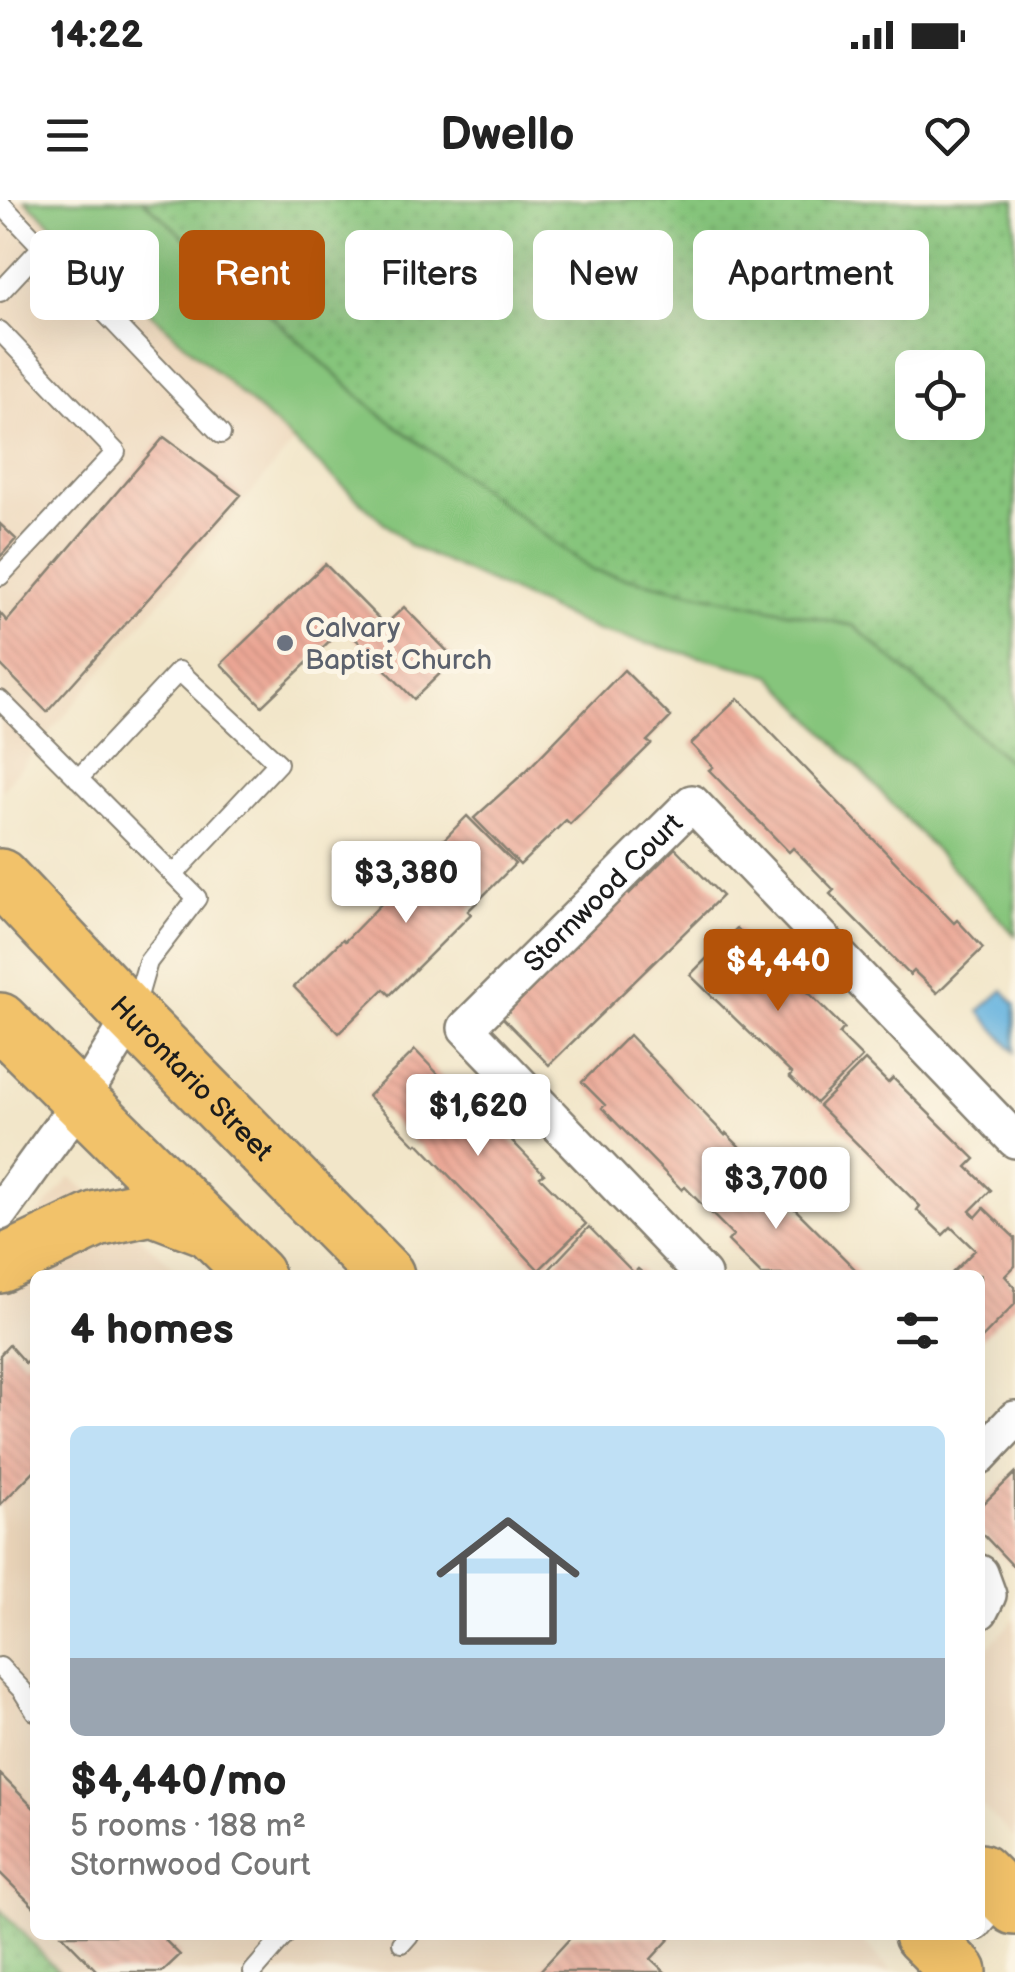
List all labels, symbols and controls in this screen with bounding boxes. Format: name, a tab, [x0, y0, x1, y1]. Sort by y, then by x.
text: 14:22	[50, 13, 143, 58]
icon: menu	[40, 108, 95, 163]
text: Dwello	[440, 108, 575, 163]
icon: heart	[920, 108, 975, 163]
chip: Buy	[30, 230, 159, 320]
chip: Rent	[179, 230, 325, 320]
chip: Filters	[345, 230, 513, 320]
chip: New	[533, 230, 673, 320]
chip: Apartment	[693, 230, 929, 320]
map controls	[895, 350, 985, 440]
button: locate	[895, 350, 985, 440]
place label: Calvary Baptist Church	[305, 612, 492, 677]
marker: Calvary Baptist Church	[274, 632, 296, 654]
street label: Stornwood Court	[517, 807, 690, 979]
pin: $3,380	[325, 841, 487, 926]
text: $3,380	[354, 854, 458, 893]
pin: $4,440	[697, 929, 859, 1014]
text: $4,440	[726, 942, 830, 981]
street label: Hurontario Street	[103, 990, 279, 1168]
pin: $1,620	[397, 1074, 559, 1159]
text: $1,620	[428, 1087, 528, 1126]
pin: $3,700	[695, 1147, 857, 1232]
text: $3,700	[724, 1160, 828, 1199]
icon: filters	[890, 1303, 945, 1358]
text: 4 homes	[70, 1305, 234, 1356]
icon: home	[418, 1491, 598, 1671]
text: $4,440/mo	[70, 1756, 287, 1807]
text: 5 rooms · 188 m²	[70, 1807, 306, 1846]
text: Stornwood Court	[70, 1846, 310, 1885]

